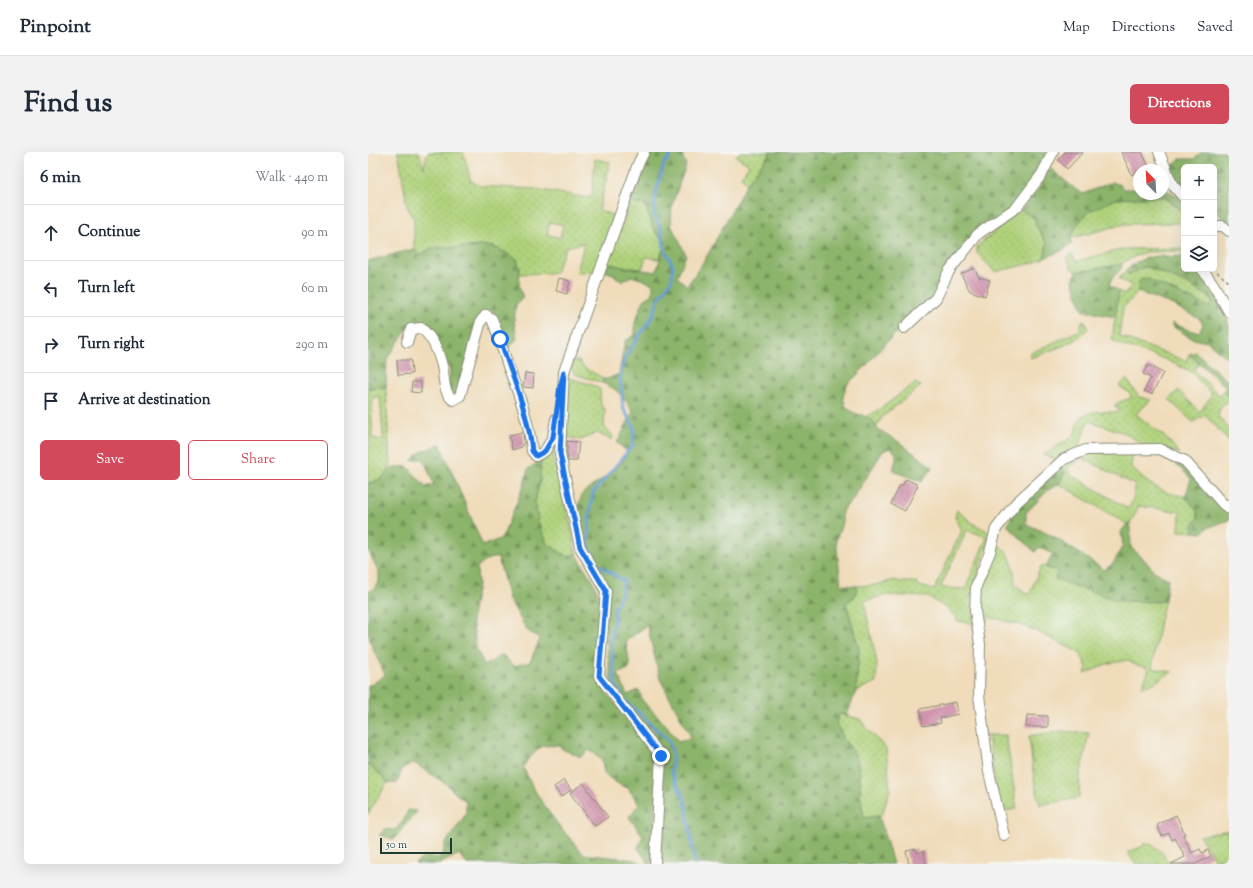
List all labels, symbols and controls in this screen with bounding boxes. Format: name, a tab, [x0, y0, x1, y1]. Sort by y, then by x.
text: Pinpoint	[20, 14, 91, 41]
text: Map	[1063, 18, 1090, 38]
text: Directions	[1112, 18, 1175, 38]
text: Saved	[1197, 18, 1233, 38]
text: Find us	[24, 84, 112, 124]
button: Directions	[1130, 84, 1229, 124]
north arrow	[1133, 164, 1169, 200]
map controls	[1181, 164, 1217, 272]
button: +	[1181, 164, 1217, 200]
text: 6 min	[40, 166, 81, 190]
text: Walk · 440 m	[255, 169, 328, 187]
button: −	[1181, 200, 1217, 236]
icon: ahead	[40, 222, 62, 244]
text: Continue	[78, 222, 140, 243]
text: 90 m	[301, 224, 328, 242]
button: layers	[1181, 236, 1217, 272]
icon: left	[40, 278, 62, 300]
text: Turn left	[78, 278, 135, 299]
text: 60 m	[301, 280, 328, 298]
route start	[491, 330, 509, 348]
icon: right	[40, 334, 62, 356]
text: Turn right	[78, 334, 144, 355]
text: 290 m	[295, 336, 328, 354]
icon: arrive	[40, 390, 62, 412]
text: Arrive at destination	[78, 390, 211, 411]
button: Save	[40, 440, 180, 480]
button: Share	[188, 440, 328, 480]
route end	[652, 747, 670, 765]
scale bar	[380, 836, 452, 855]
text: 50 m	[386, 837, 407, 853]

